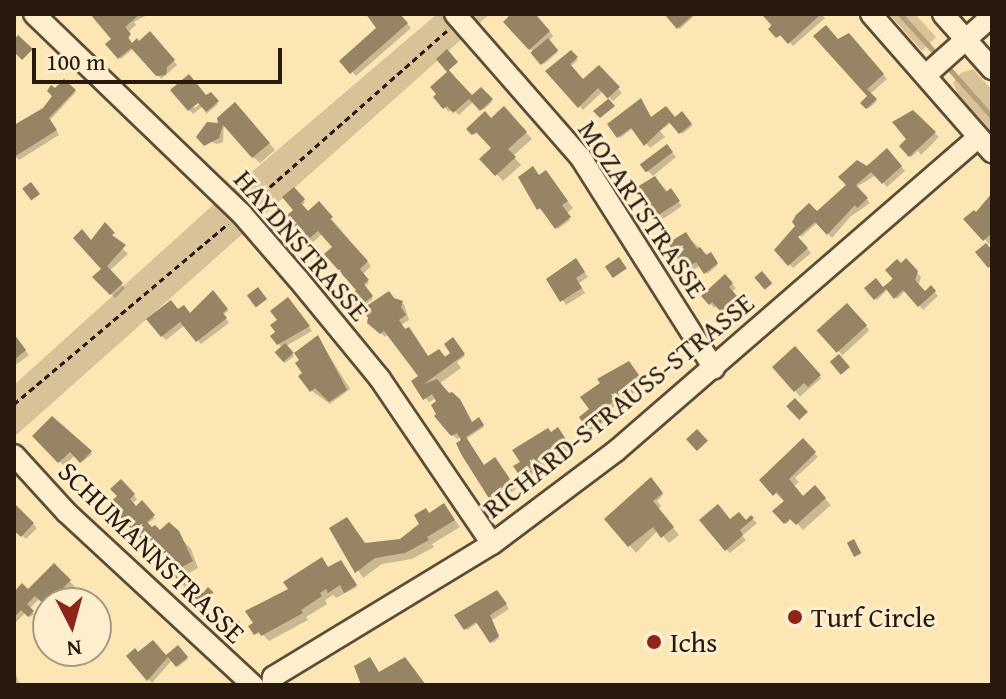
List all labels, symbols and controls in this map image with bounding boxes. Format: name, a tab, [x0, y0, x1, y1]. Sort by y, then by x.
scale bar	[36, 32, 286, 82]
text: 100 m	[46, 44, 106, 79]
street label: MOZARTSTRASSE	[571, 114, 715, 304]
street label: HAYDNSTRASSE	[227, 163, 377, 327]
street label: RICHARD-STRAUSS-STRASSE	[476, 285, 760, 525]
street label: SCHUMANNSTRASSE	[52, 454, 252, 650]
north arrow	[32, 587, 112, 667]
place label: Turf Circle	[811, 600, 936, 634]
marker: Turf Circle	[786, 608, 804, 626]
place label: Ichs	[670, 625, 717, 659]
marker: Ichs	[645, 633, 663, 651]

